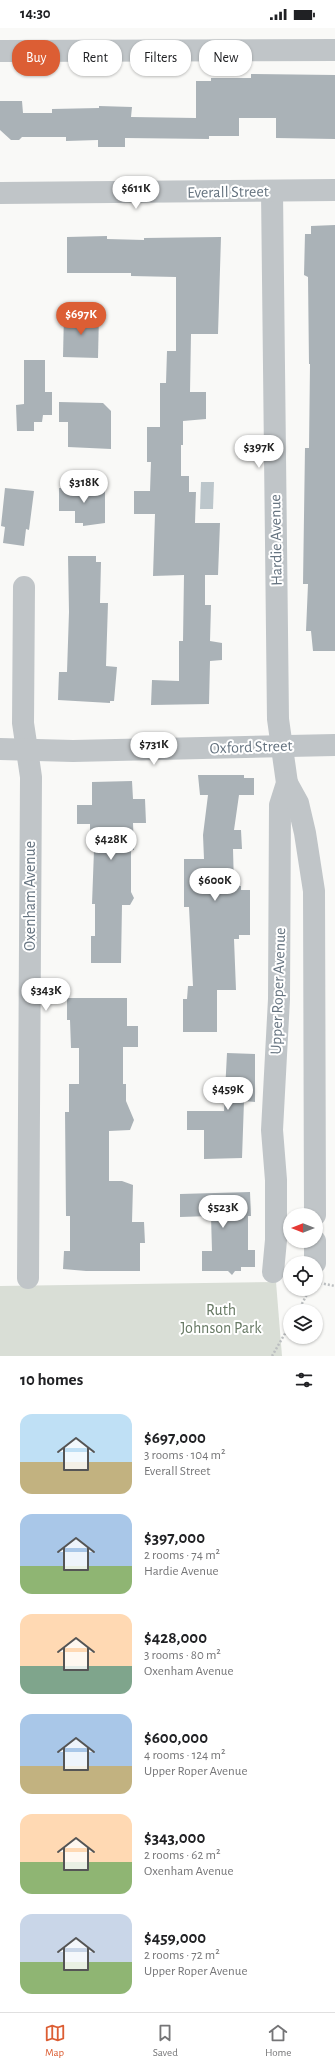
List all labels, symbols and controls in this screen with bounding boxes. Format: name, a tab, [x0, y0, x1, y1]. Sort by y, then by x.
text: 14:30	[20, 6, 51, 21]
chip: Buy	[12, 40, 60, 76]
chip: Rent	[68, 40, 122, 76]
chip: Filters	[130, 40, 191, 76]
chip: New	[199, 40, 252, 76]
pin: $611K	[108, 176, 164, 210]
text: $611K	[121, 182, 151, 195]
street label: Everall Street	[187, 183, 269, 201]
pin: $697K	[53, 302, 109, 336]
text: $697K	[65, 308, 97, 321]
pin: $397K	[231, 435, 287, 469]
text: $397K	[244, 441, 274, 454]
pin: $318K	[56, 470, 112, 504]
text: $318K	[69, 476, 99, 489]
street label: Hardie Avenue	[267, 494, 285, 586]
pin: $731K	[126, 732, 182, 766]
text: $731K	[139, 738, 169, 751]
street label: Oxford Street	[209, 738, 293, 756]
pin: $428K	[83, 827, 139, 861]
text: $428K	[95, 833, 127, 846]
street label: Oxenham Avenue	[22, 841, 38, 951]
pin: $600K	[187, 868, 243, 902]
text: $600K	[198, 874, 232, 887]
street label: Upper Roper Avenue	[268, 927, 288, 1055]
pin: $343K	[18, 978, 74, 1012]
text: $343K	[30, 984, 62, 997]
pin: $459K	[200, 1077, 256, 1111]
text: $459K	[212, 1083, 244, 1096]
pin: $523K	[195, 1195, 251, 1229]
text: $523K	[208, 1201, 238, 1214]
north arrow	[283, 1208, 323, 1248]
map controls	[283, 1208, 323, 1344]
button: locate	[283, 1256, 323, 1296]
park label: Ruth Johnson Park	[180, 1302, 262, 1336]
button: layers	[283, 1304, 323, 1344]
icon: filters	[293, 1369, 315, 1391]
text: 10 homes	[20, 1371, 83, 1388]
text: $697,000	[144, 1429, 206, 1446]
icon: home	[52, 1430, 100, 1478]
text: 3 rooms · 104 m²	[144, 1449, 225, 1462]
text: Everall Street	[144, 1465, 210, 1478]
text: $397,000	[144, 1529, 205, 1546]
icon: home	[52, 1530, 100, 1578]
text: 2 rooms · 74 m²	[144, 1549, 220, 1562]
text: Hardie Avenue	[144, 1565, 219, 1578]
text: $428,000	[144, 1629, 207, 1646]
icon: home	[52, 1630, 100, 1678]
text: 3 rooms · 80 m²	[144, 1649, 221, 1662]
text: Oxenham Avenue	[144, 1665, 233, 1678]
text: $600,000	[144, 1729, 208, 1746]
icon: home	[52, 1730, 100, 1778]
text: 4 rooms · 124 m²	[144, 1749, 225, 1762]
text: Upper Roper Avenue	[144, 1765, 247, 1778]
text: $343,000	[144, 1829, 205, 1846]
icon: home	[52, 1830, 100, 1878]
text: 2 rooms · 62 m²	[144, 1849, 220, 1862]
text: Oxenham Avenue	[144, 1865, 233, 1878]
text: $459,000	[144, 1929, 206, 1946]
icon: home	[52, 1930, 100, 1978]
text: 2 rooms · 72 m²	[144, 1949, 220, 1962]
text: Upper Roper Avenue	[144, 1965, 247, 1978]
tab: Map	[44, 2022, 66, 2059]
tab: Saved	[153, 2022, 178, 2059]
tab: Home	[265, 2022, 291, 2059]

